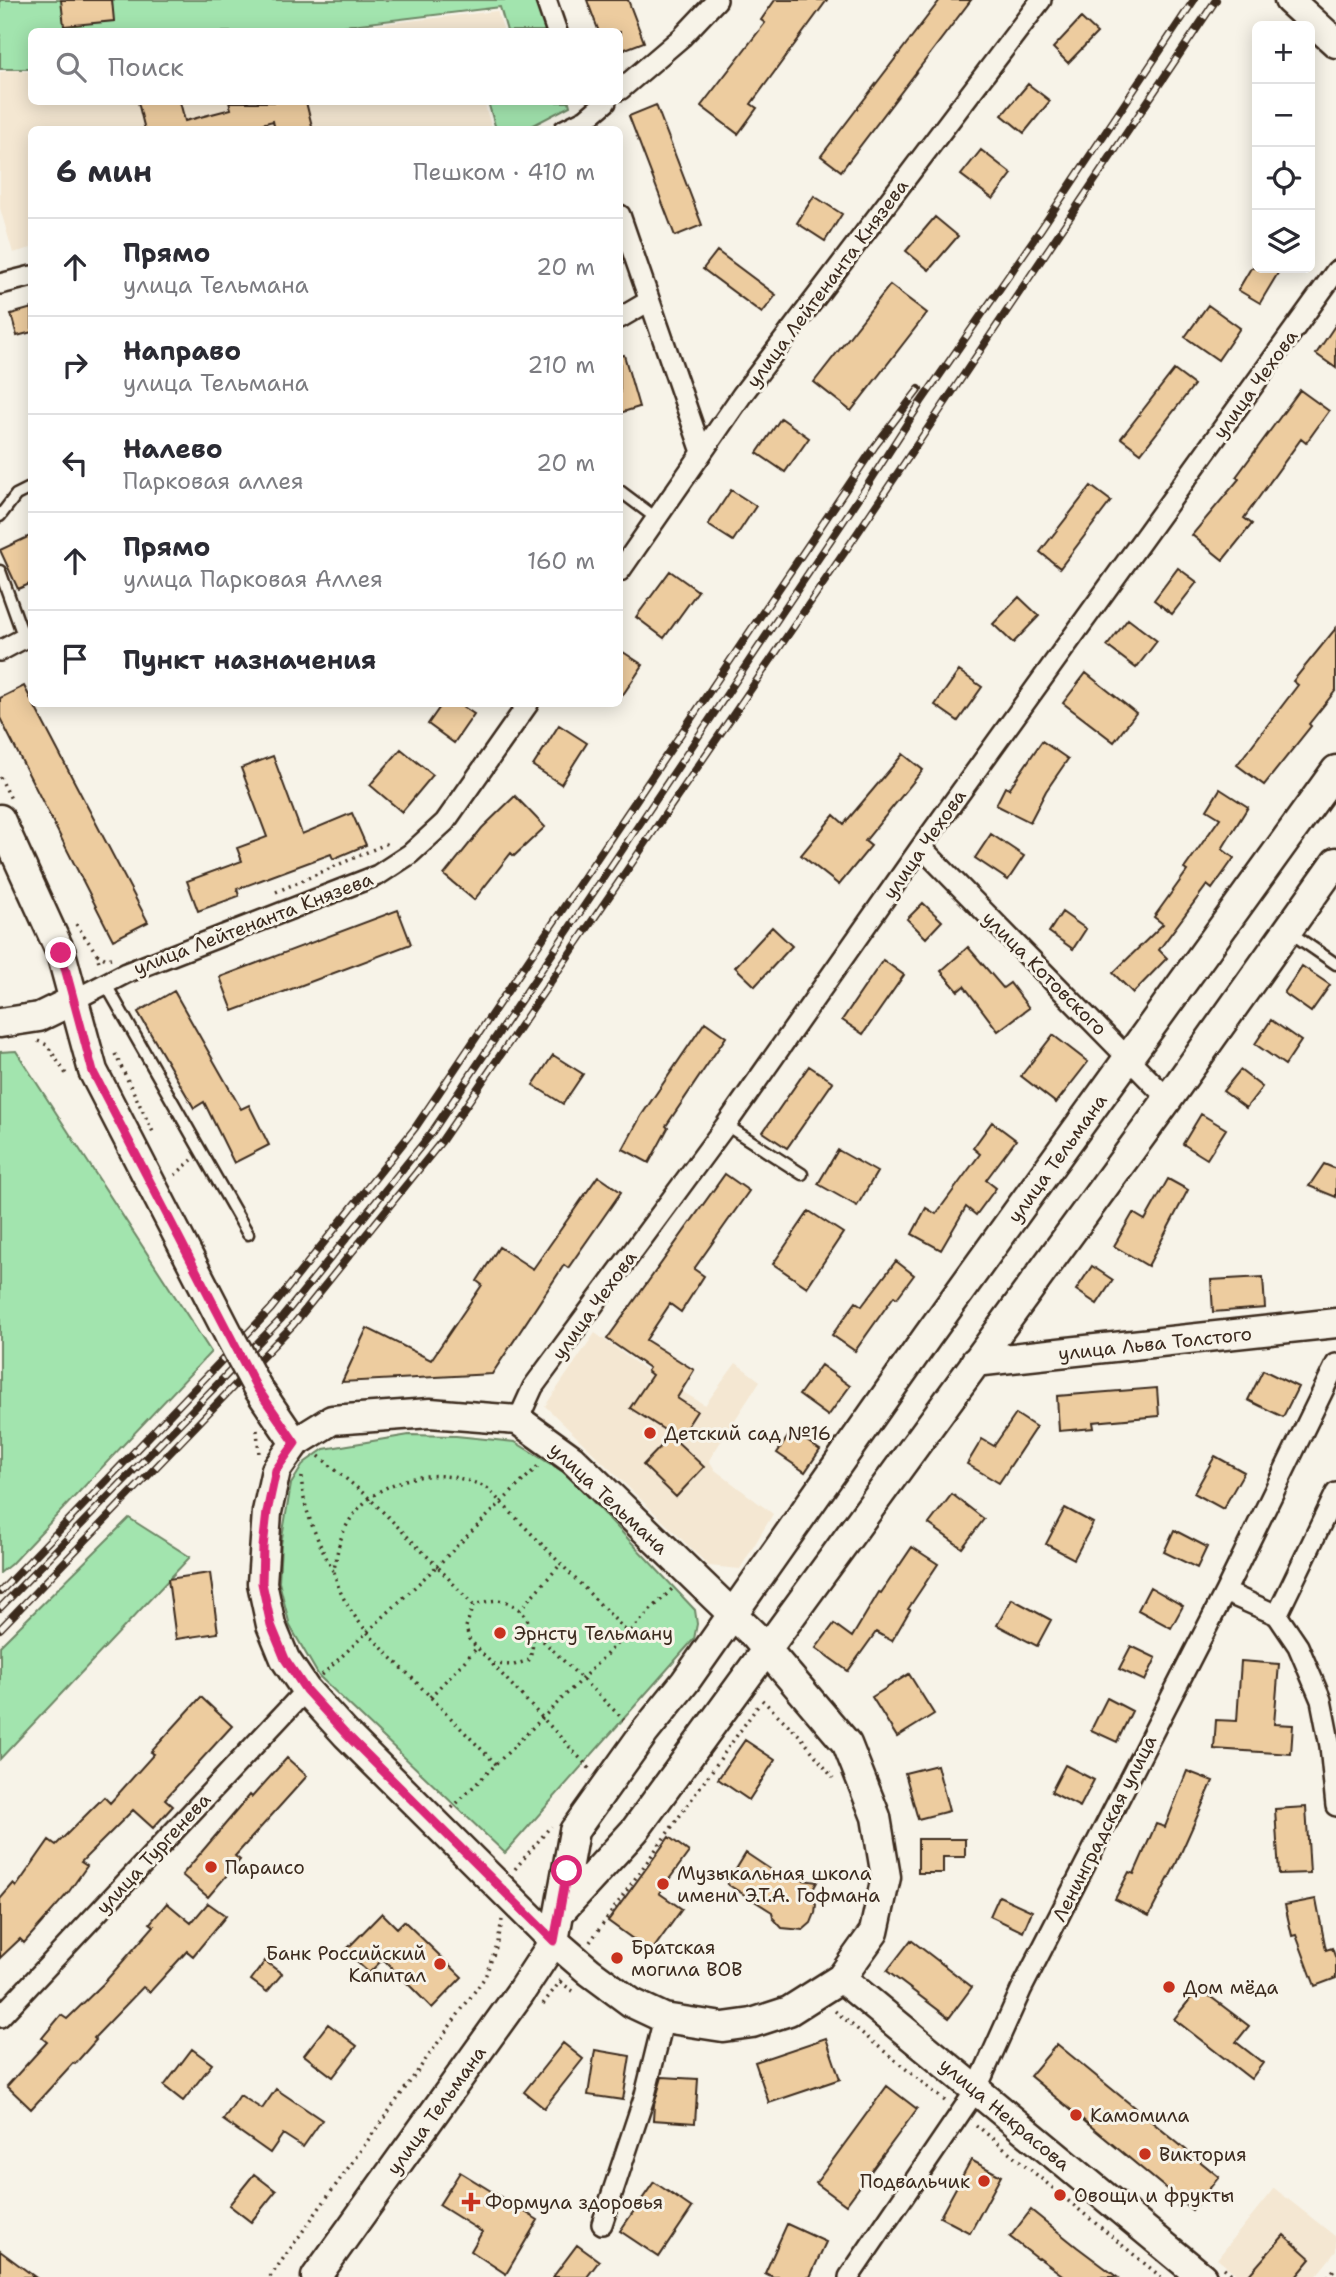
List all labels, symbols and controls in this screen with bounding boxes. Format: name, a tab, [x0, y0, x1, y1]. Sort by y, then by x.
map controls	[1252, 21, 1315, 273]
button: +	[1252, 21, 1315, 84]
search box	[28, 28, 623, 105]
icon: search	[52, 48, 90, 86]
text: Поиск	[108, 49, 184, 84]
button: −	[1252, 84, 1315, 147]
button: locate	[1252, 147, 1315, 210]
text: 6 мин	[56, 151, 152, 192]
text: Пешком · 410 m	[413, 157, 595, 187]
street label: улица Лейтенанта Князева	[741, 174, 914, 393]
button: layers	[1252, 210, 1315, 273]
text: Прямо	[123, 235, 211, 270]
icon: ahead	[56, 248, 94, 286]
text: 20 m	[536, 252, 595, 282]
text: улица Тельмана	[123, 270, 309, 300]
street label: улица Чехова	[1207, 325, 1304, 444]
text: Направо	[123, 333, 241, 368]
icon: right	[56, 346, 94, 384]
text: 210 m	[527, 350, 595, 380]
text: улица Тельмана	[123, 368, 309, 398]
text: Налево	[123, 431, 223, 466]
icon: left	[56, 444, 94, 482]
text: 20 m	[536, 448, 595, 478]
text: Парковая аллея	[123, 466, 304, 496]
text: Прямо	[123, 529, 211, 564]
icon: ahead	[56, 542, 94, 580]
text: 160 m	[527, 546, 595, 576]
text: улица Парковая Аллея	[123, 564, 383, 594]
icon: arrive	[56, 640, 94, 678]
text: Пункт назначения	[123, 642, 376, 677]
street label: улица Чехова	[877, 784, 972, 904]
street label: улица Лейтенанта Князева	[130, 866, 377, 981]
street label: улица Котовского	[977, 906, 1112, 1041]
route end	[45, 937, 76, 968]
street label: улица Тельмана	[1002, 1089, 1113, 1228]
street label: улица Чехова	[546, 1246, 643, 1365]
street label: улица Льва Толстого	[1057, 1321, 1253, 1366]
place label: Детский сад №16	[664, 1421, 831, 1446]
marker: Детский сад №16	[642, 1425, 658, 1441]
street label: улица Тельмана	[544, 1437, 673, 1560]
place label: Эрнсту Тельману	[514, 1621, 673, 1646]
marker: Эрнсту Тельману	[492, 1625, 508, 1641]
street label: Ленинградская улица	[1047, 1731, 1162, 1926]
street label: улица Тургенева	[91, 1787, 216, 1919]
place label: Параисо	[225, 1855, 305, 1880]
route start	[551, 1855, 582, 1886]
marker: Параисо	[203, 1859, 219, 1875]
place label: Музыкальная школа имени Э.Т.А. Гофмана	[677, 1861, 880, 1908]
marker: Музыкальная школа имени Э.Т.А. Гофмана	[655, 1876, 671, 1892]
place label: Братская могила ВОВ	[631, 1935, 743, 1982]
place label: Банк Российский Капитал	[266, 1941, 426, 1988]
marker: Братская могила ВОВ	[609, 1950, 625, 1966]
marker: Банк Российский Капитал	[432, 1956, 448, 1972]
place label: Дом мёда	[1183, 1975, 1279, 2000]
marker: Дом мёда	[1161, 1979, 1177, 1995]
street label: улица Тельмана	[381, 2041, 492, 2180]
street label: улица Некрасова	[934, 2052, 1075, 2177]
place label: Камомила	[1090, 2103, 1190, 2128]
marker: Камомила	[1068, 2107, 1084, 2123]
place label: Виктория	[1159, 2142, 1247, 2167]
marker: Виктория	[1137, 2146, 1153, 2162]
place label: Подвальчик	[860, 2169, 970, 2194]
marker: Подвальчик	[976, 2173, 992, 2189]
place label: Овощи и фрукты	[1074, 2183, 1234, 2208]
marker: Овощи и фрукты	[1052, 2187, 1068, 2203]
place label: Формула здоровья	[485, 2190, 663, 2215]
marker: Формула здоровья	[463, 2194, 479, 2210]

